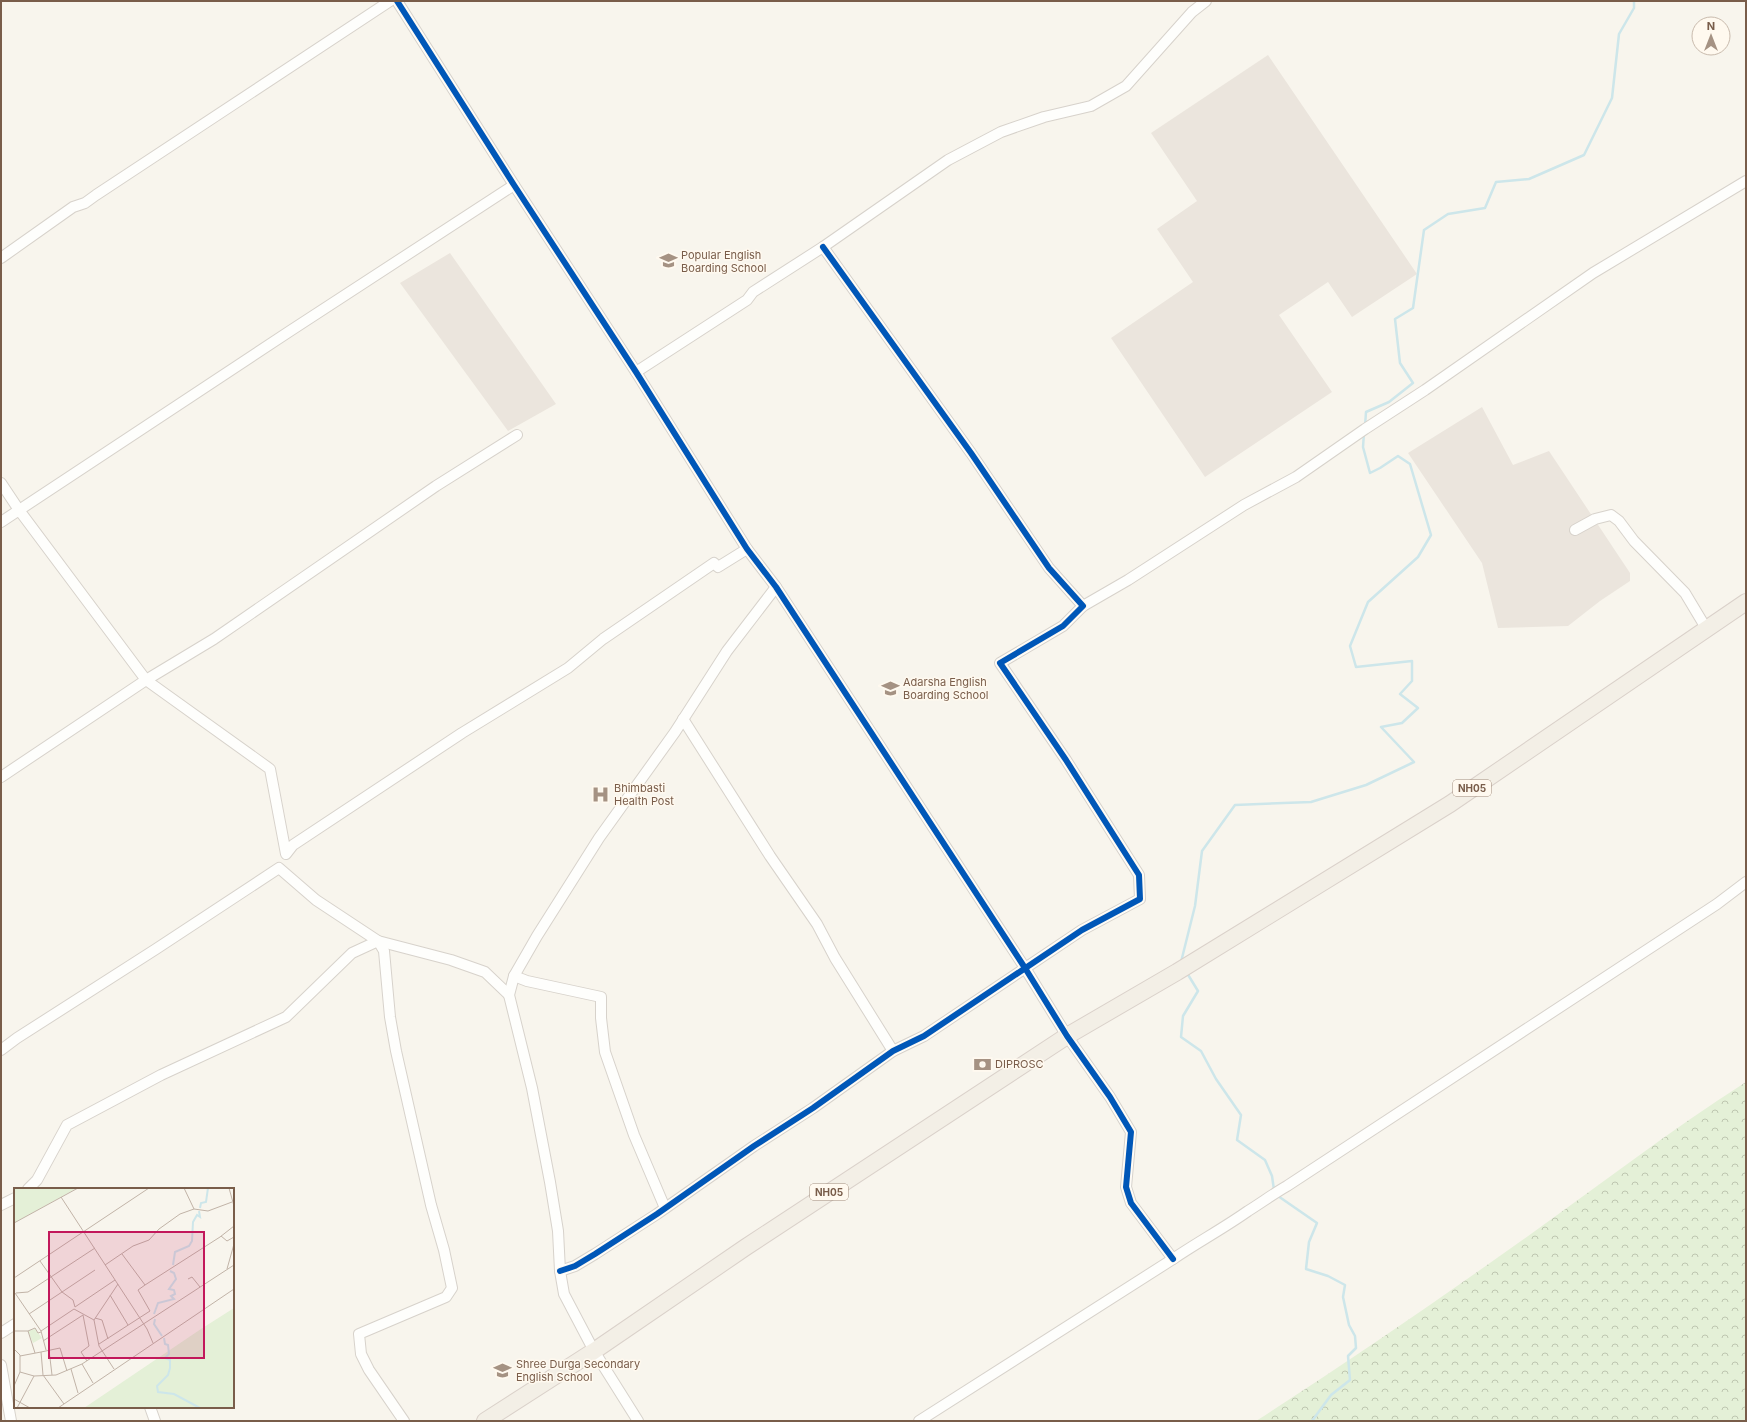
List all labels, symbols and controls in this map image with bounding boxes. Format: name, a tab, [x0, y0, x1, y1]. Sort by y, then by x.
north arrow	[1691, 16, 1731, 56]
text: N	[1707, 19, 1715, 33]
place label: Popular English Boarding School	[681, 248, 766, 275]
school or university icon: Popular English Boarding School	[658, 251, 678, 271]
place label: Adarsha English Boarding School	[903, 675, 988, 702]
school or university icon: Adarsha English Boarding School	[880, 678, 900, 698]
road number: NH05	[1453, 780, 1491, 796]
place label: Bhimbasti Health Post	[614, 781, 674, 808]
hospital icon: Bhimbasti Health Post	[591, 784, 611, 804]
bank icon: DIPROSC	[972, 1054, 992, 1074]
place label: DIPROSC	[995, 1057, 1044, 1071]
road number: NH05	[810, 1184, 848, 1200]
inset map	[14, 1188, 234, 1408]
place label: Shree Durga Secondary English School	[516, 1357, 640, 1384]
school or university icon: Shree Durga Secondary English School	[493, 1360, 513, 1380]

